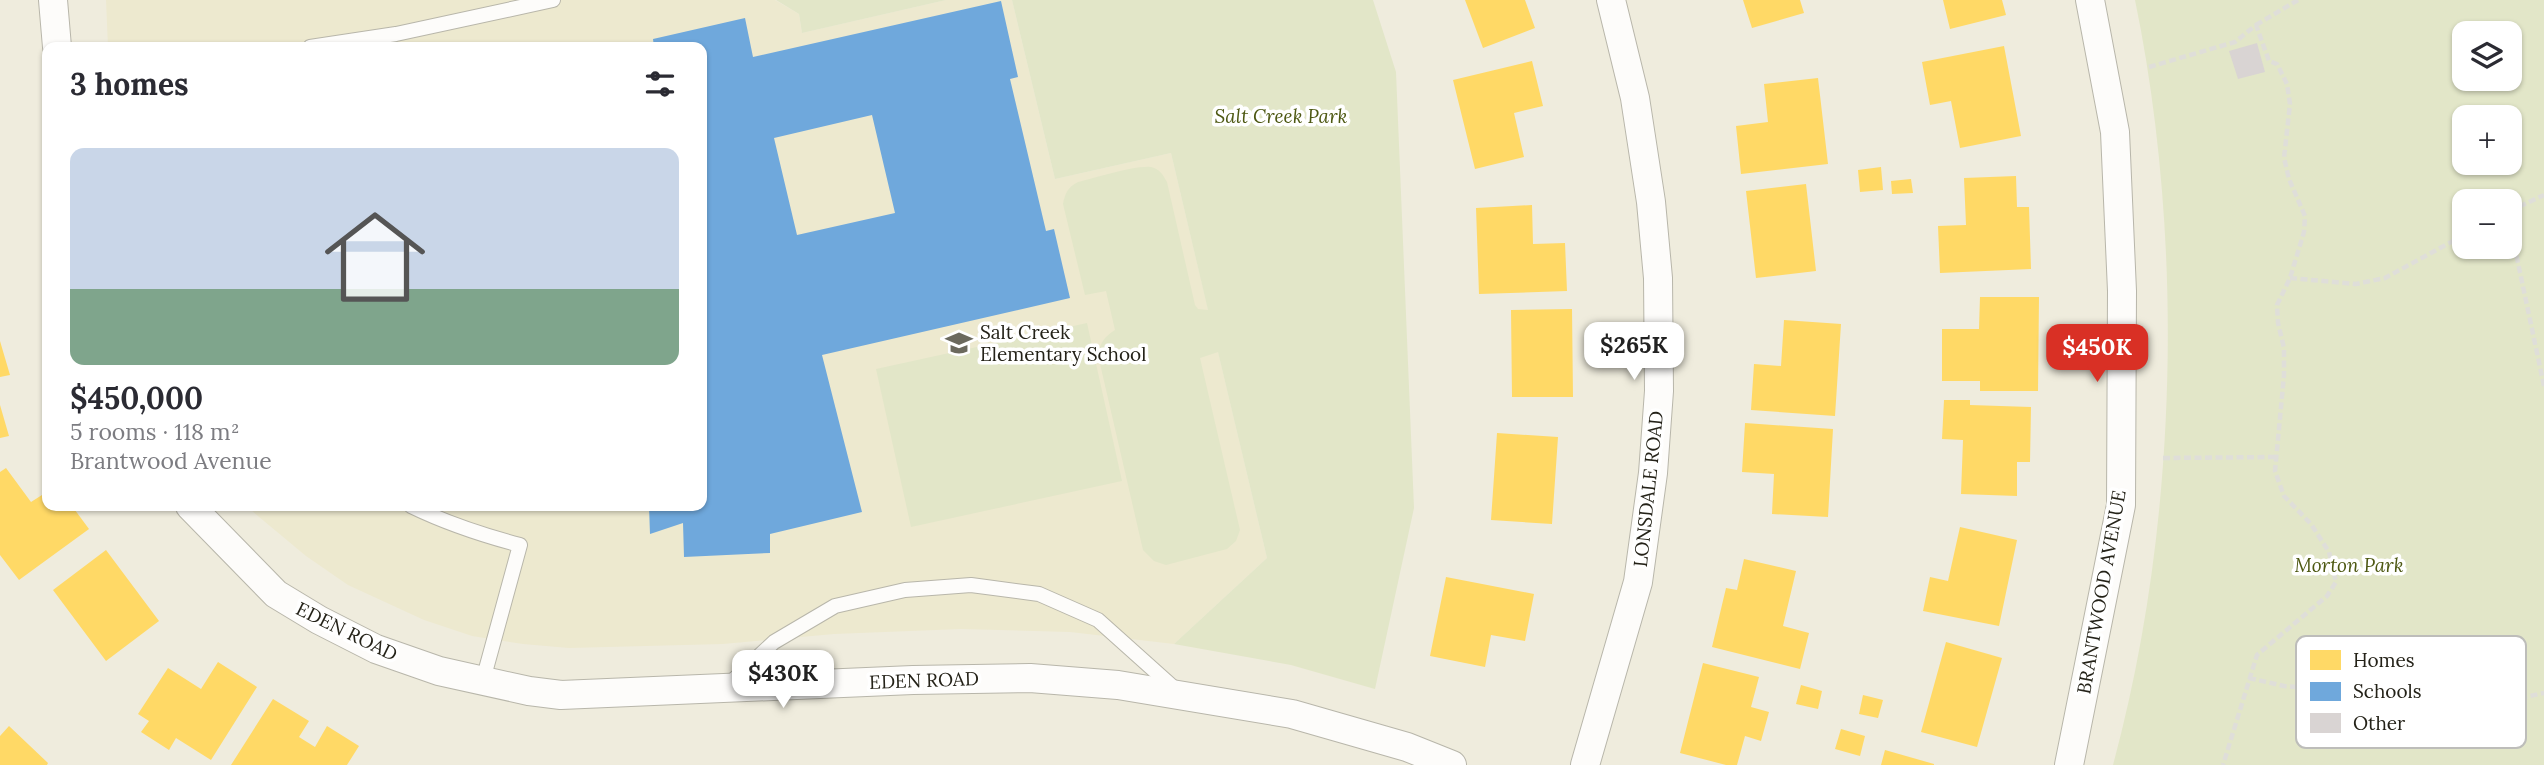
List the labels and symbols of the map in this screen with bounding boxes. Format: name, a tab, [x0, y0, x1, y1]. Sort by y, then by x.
park label: Salt Creek Park	[1215, 104, 1348, 128]
place label: Salt Creek Elementary School	[980, 320, 1146, 366]
pin: $265K	[1585, 322, 1683, 382]
pin: $450K	[2048, 324, 2146, 384]
school or university icon: Salt Creek Elementary School	[944, 328, 974, 358]
street label: LONSDALE ROAD	[1628, 410, 1668, 568]
street label: BRANTWOOD AVENUE	[2071, 488, 2131, 696]
park label: Morton Park	[2294, 553, 2404, 577]
street label: EDEN ROAD	[292, 596, 402, 666]
legend	[2296, 636, 2526, 748]
text: Homes	[2353, 648, 2415, 672]
pin: $430K	[734, 650, 832, 710]
street label: EDEN ROAD	[869, 666, 979, 694]
text: Schools	[2353, 679, 2422, 703]
text: Other	[2353, 711, 2406, 735]

